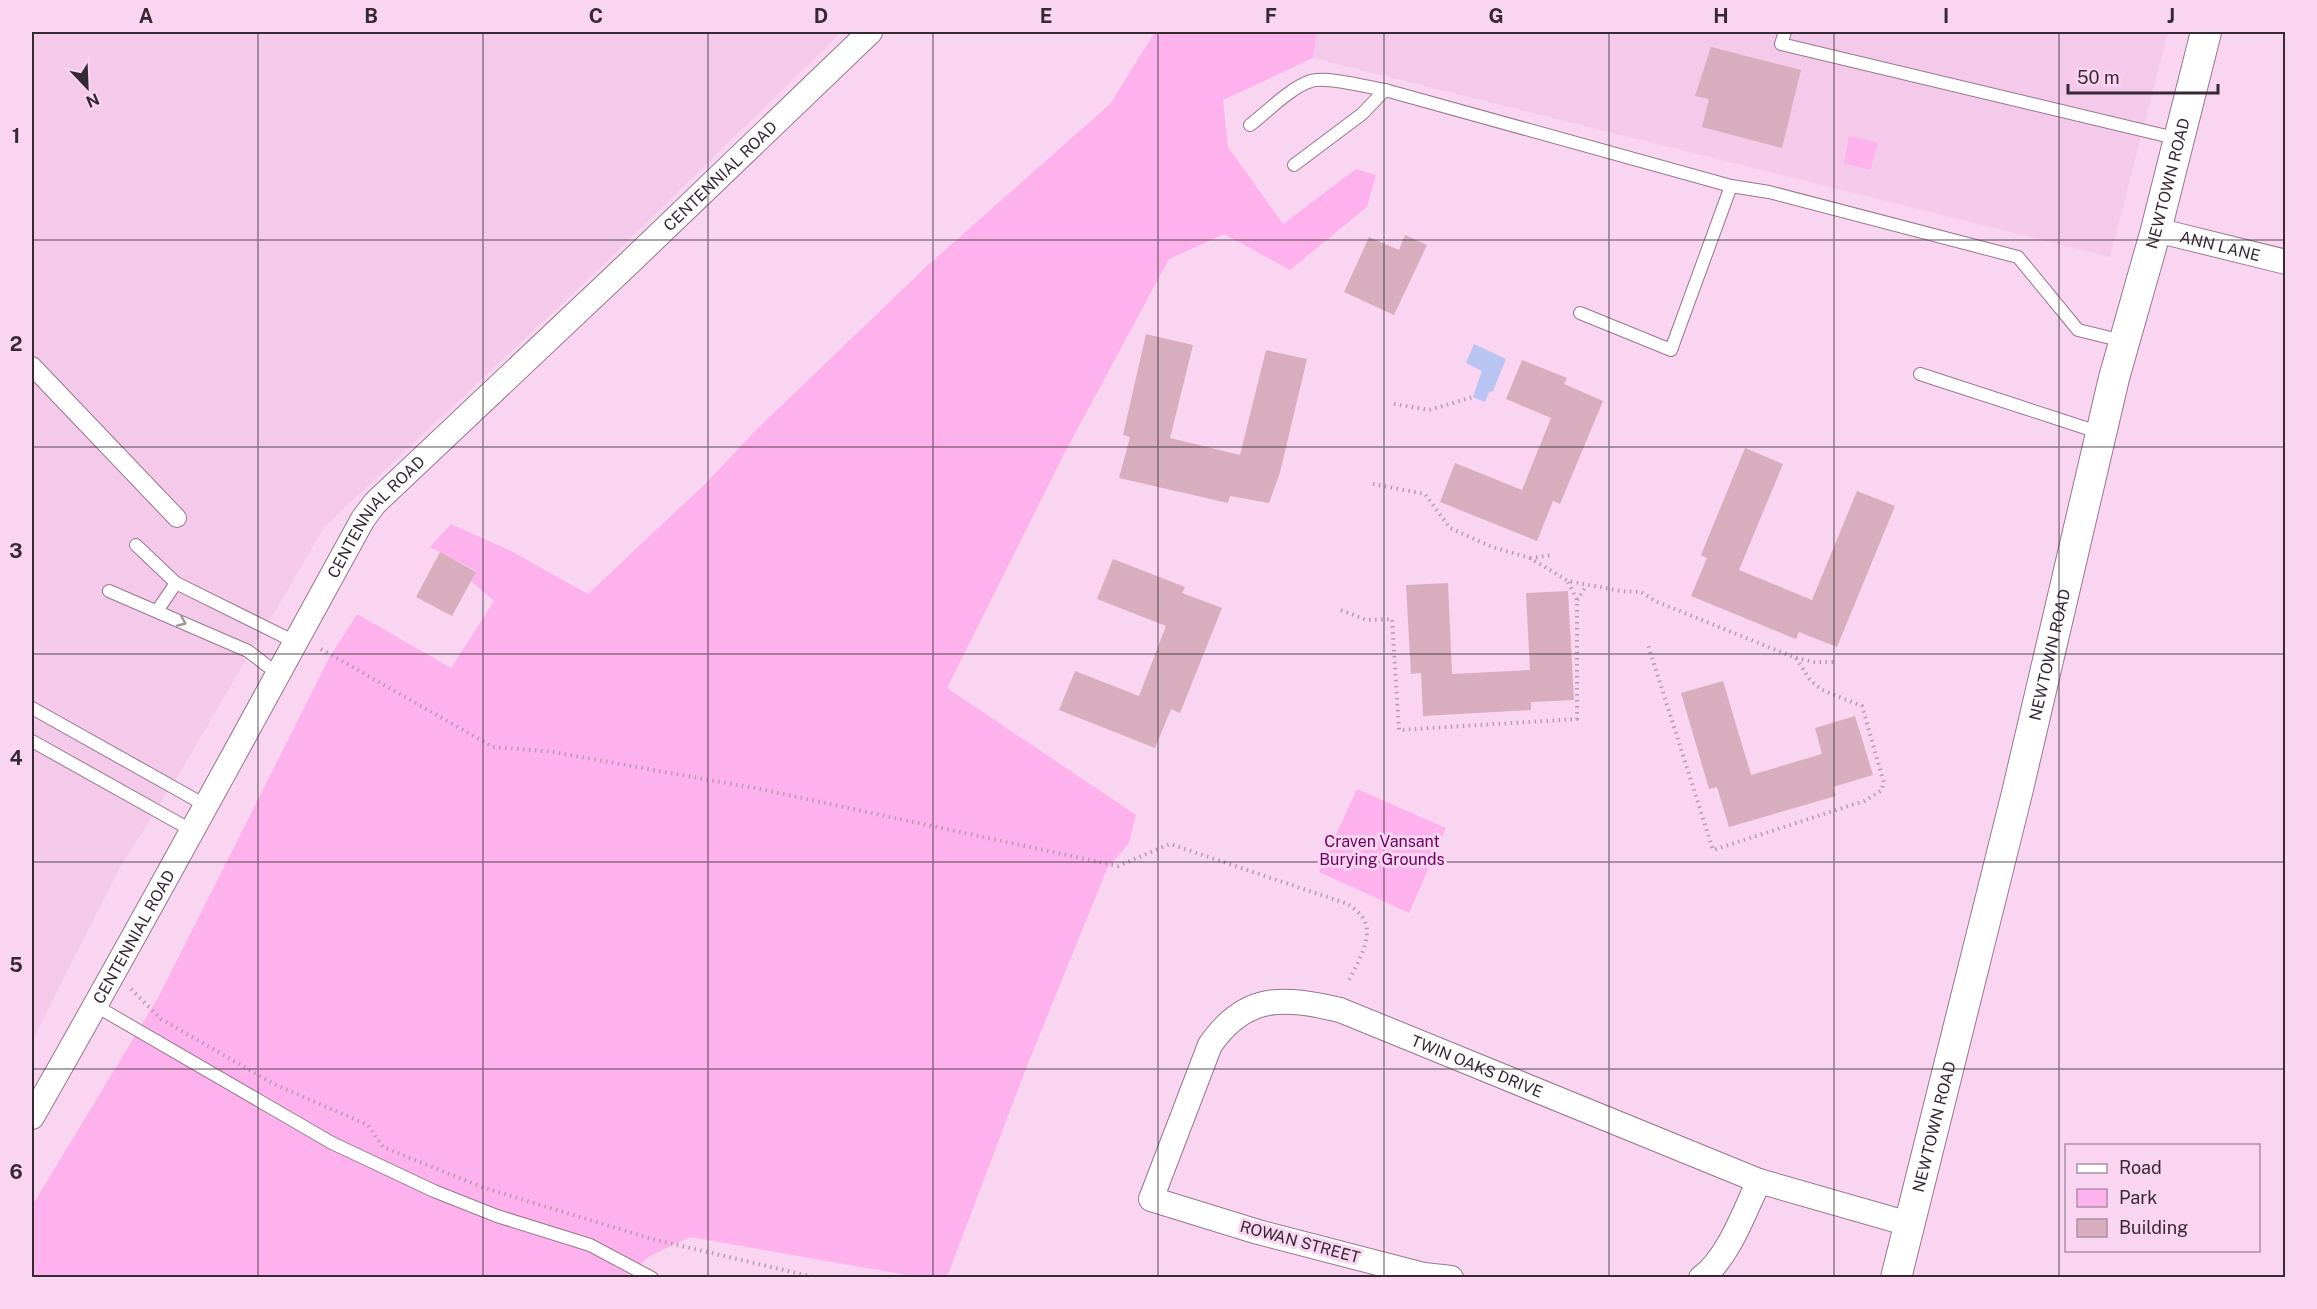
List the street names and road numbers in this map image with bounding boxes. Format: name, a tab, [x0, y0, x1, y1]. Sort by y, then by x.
street label: NEWTOWN ROAD	[2142, 116, 2193, 251]
street label: CENTENNIAL ROAD	[659, 117, 781, 235]
street label: ANN LANE	[2178, 227, 2262, 265]
street label: CENTENNIAL ROAD	[323, 452, 429, 581]
street label: NEWTOWN ROAD	[2025, 587, 2074, 722]
street label: CENTENNIAL ROAD	[89, 866, 178, 1007]
street label: TWIN OAKS DRIVE	[1408, 1031, 1546, 1101]
street label: NEWTOWN ROAD	[1908, 1059, 1959, 1194]
street label: ROWAN STREET	[1238, 1217, 1363, 1267]

